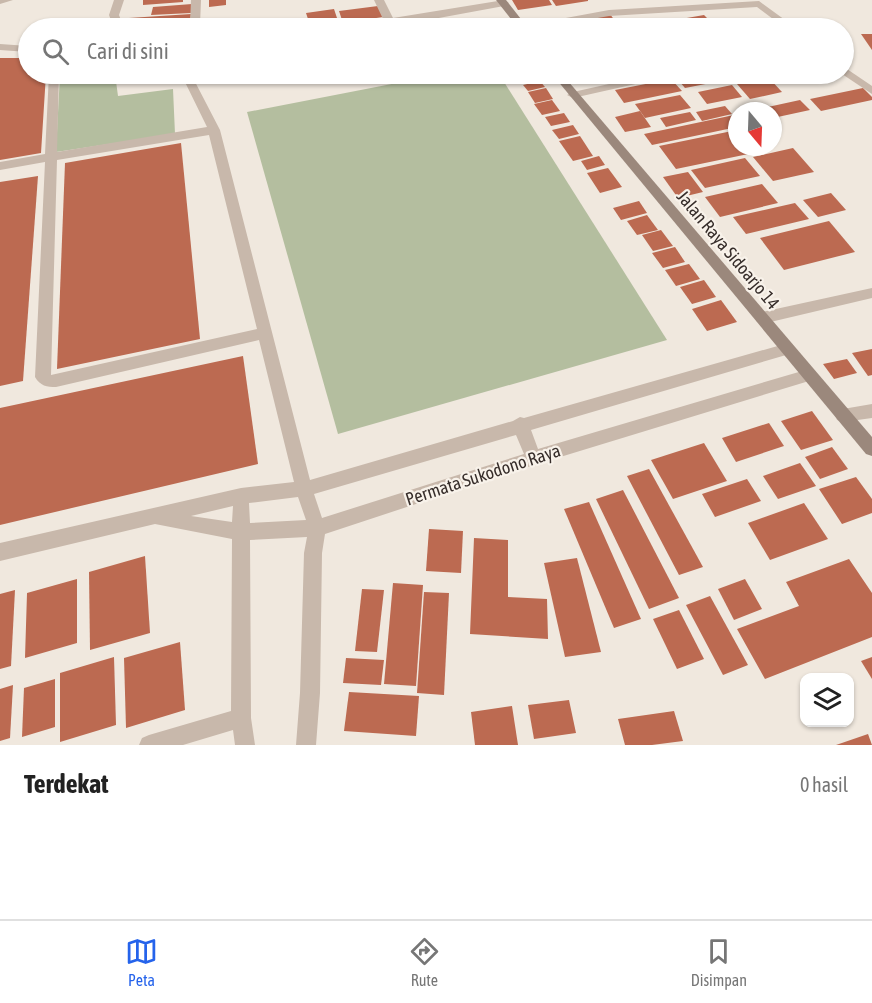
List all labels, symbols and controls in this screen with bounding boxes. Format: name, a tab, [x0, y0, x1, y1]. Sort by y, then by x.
search box	[18, 18, 854, 84]
icon: search	[39, 35, 72, 68]
text: Cari di sini	[87, 38, 169, 64]
north arrow	[728, 102, 782, 156]
street label: Jalan Raya Sidoarjo 14	[673, 186, 784, 313]
street label: Permata Sukodono Raya	[403, 440, 563, 509]
map controls	[800, 673, 854, 727]
button: layers	[800, 673, 854, 727]
text: Terdekat	[24, 769, 108, 799]
text: 0 hasil	[800, 773, 848, 796]
tab: Peta	[125, 935, 158, 989]
tab: Rute	[408, 935, 441, 989]
tab: Disimpan	[691, 935, 747, 989]

